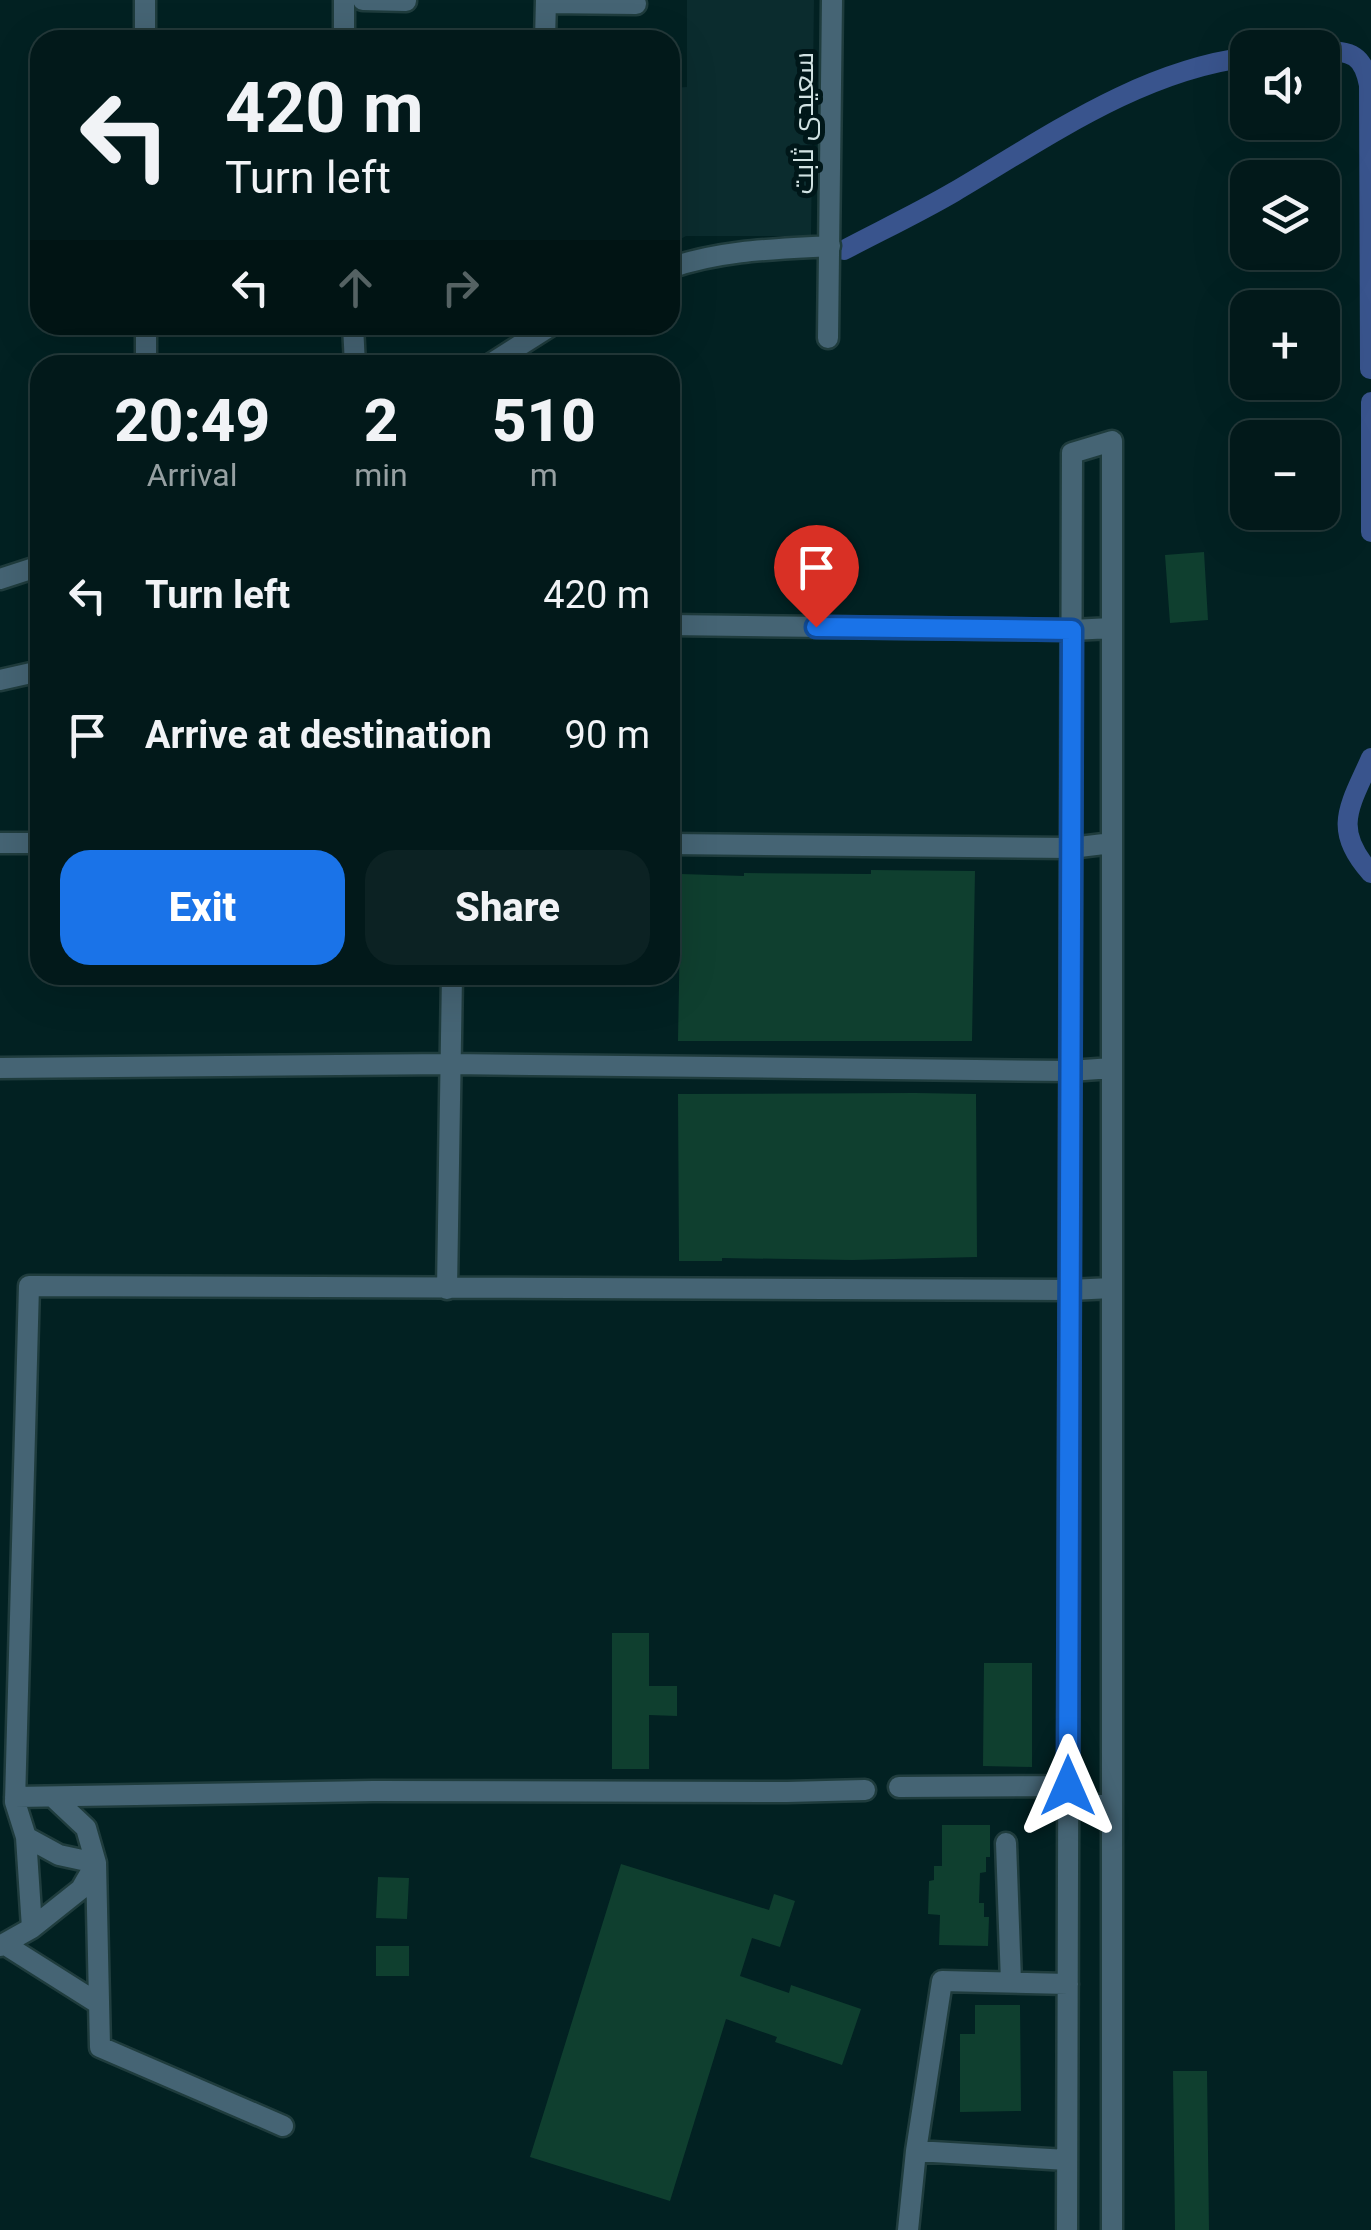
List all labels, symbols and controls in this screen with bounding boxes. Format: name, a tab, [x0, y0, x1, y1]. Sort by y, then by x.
map controls	[1230, 30, 1340, 530]
button: sound	[1230, 30, 1340, 140]
street label: سعیدی ثابت	[787, 52, 820, 194]
text: 420 m	[225, 67, 424, 149]
icon: left	[60, 70, 190, 200]
text: Turn left	[225, 151, 391, 204]
button: layers	[1230, 160, 1340, 270]
icon: left	[223, 260, 278, 315]
icon: ahead	[328, 260, 383, 315]
icon: right	[433, 260, 488, 315]
button: +	[1230, 290, 1340, 400]
text: 20:49	[114, 385, 270, 456]
text: 2	[364, 385, 398, 456]
text: 510	[492, 385, 596, 456]
button: −	[1230, 420, 1340, 530]
text: Arrival	[147, 456, 238, 494]
text: min	[354, 456, 408, 494]
text: m	[530, 456, 558, 494]
pin	[774, 525, 859, 628]
icon: arrive	[789, 540, 844, 595]
icon: left	[60, 568, 115, 623]
text: Turn left	[145, 573, 290, 617]
text: 420 m	[543, 573, 650, 617]
icon: arrive	[60, 708, 115, 763]
text: Arrive at destination	[145, 713, 492, 757]
text: 90 m	[565, 713, 650, 757]
button: Exit	[60, 850, 345, 965]
button: Share	[365, 850, 650, 965]
position arrow	[1016, 1734, 1120, 1838]

